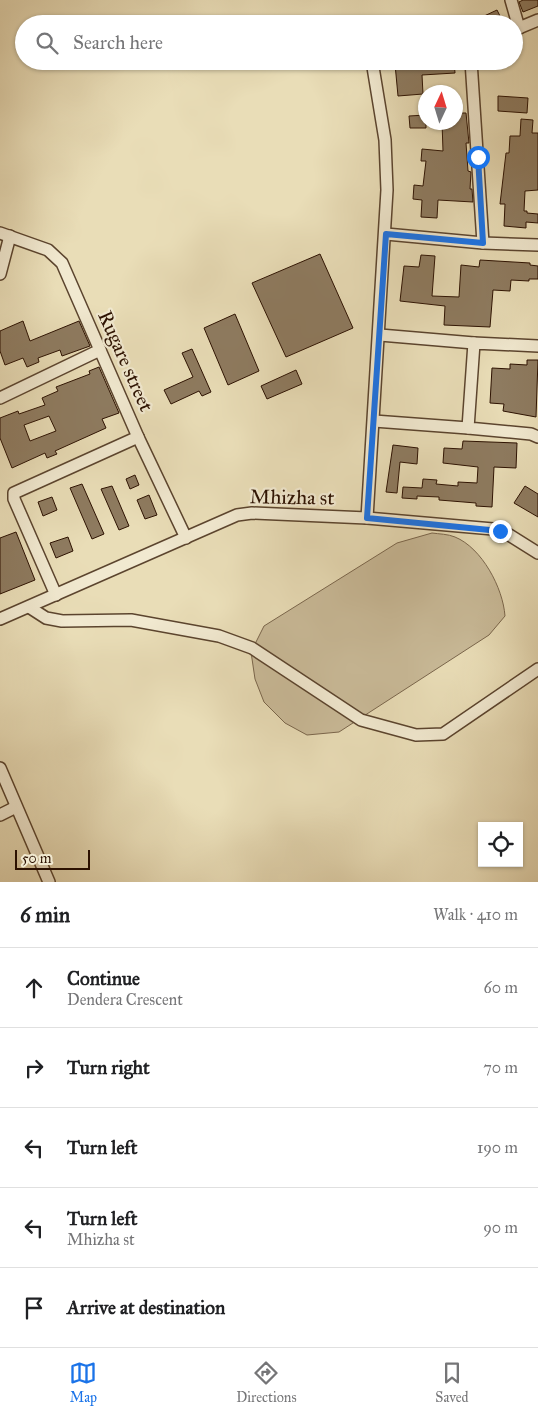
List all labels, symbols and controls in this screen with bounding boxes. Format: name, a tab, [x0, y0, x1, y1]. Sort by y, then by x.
search box	[15, 15, 523, 70]
icon: search	[33, 29, 61, 57]
text: Search here	[73, 31, 163, 54]
north arrow	[418, 85, 463, 130]
route start	[467, 146, 490, 169]
street label: Rugare street	[92, 307, 159, 416]
street label: Mhizha st	[249, 484, 335, 510]
route end	[489, 520, 512, 543]
map controls	[478, 822, 523, 867]
button: locate	[478, 822, 523, 867]
scale bar	[15, 847, 90, 870]
text: 50 m	[22, 850, 51, 867]
text: 6 min	[20, 902, 70, 928]
text: Walk · 410 m	[433, 905, 518, 924]
text: Continue	[67, 967, 140, 990]
icon: ahead	[20, 974, 48, 1002]
text: 60 m	[484, 978, 518, 997]
text: Dendera Crescent	[67, 990, 183, 1009]
icon: right	[20, 1054, 48, 1082]
text: Turn right	[67, 1056, 150, 1079]
text: 70 m	[483, 1058, 518, 1077]
icon: left	[20, 1134, 48, 1162]
text: Turn left	[67, 1136, 137, 1159]
text: 190 m	[477, 1138, 518, 1157]
text: Turn left	[67, 1207, 137, 1230]
icon: left	[20, 1214, 48, 1242]
text: 90 m	[483, 1218, 518, 1237]
text: Mhizha st	[67, 1230, 135, 1249]
icon: arrive	[20, 1294, 48, 1322]
text: Arrive at destination	[67, 1296, 225, 1319]
tab: Map	[69, 1359, 97, 1406]
tab: Directions	[236, 1359, 297, 1406]
tab: Saved	[435, 1359, 469, 1406]

